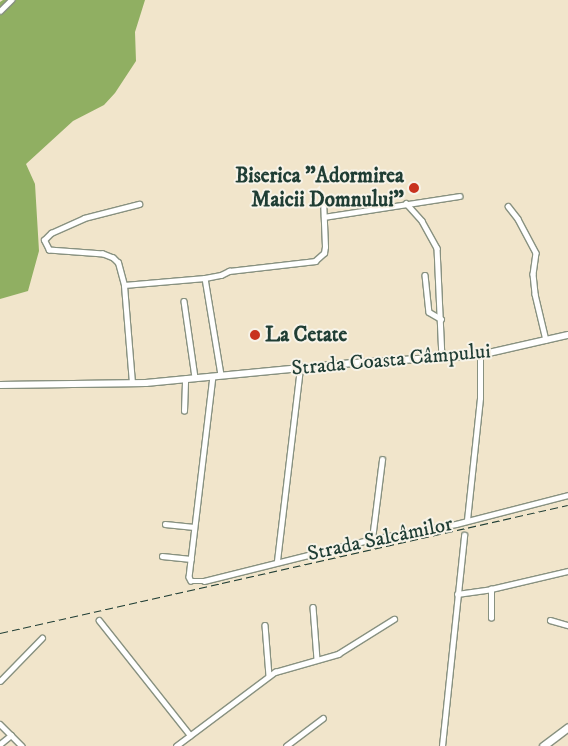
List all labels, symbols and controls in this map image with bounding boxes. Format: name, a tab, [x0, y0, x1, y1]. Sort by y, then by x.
place label: Biserica "Adormirea Maicii Domnului"	[235, 163, 404, 213]
marker: Biserica "Adormirea Maicii Domnului"	[408, 182, 420, 194]
place label: La Cetate	[265, 322, 347, 348]
marker: La Cetate	[249, 329, 261, 341]
street label: Strada Coasta Câmpului	[290, 339, 492, 381]
street label: Strada Salcâmilor	[305, 511, 455, 567]

